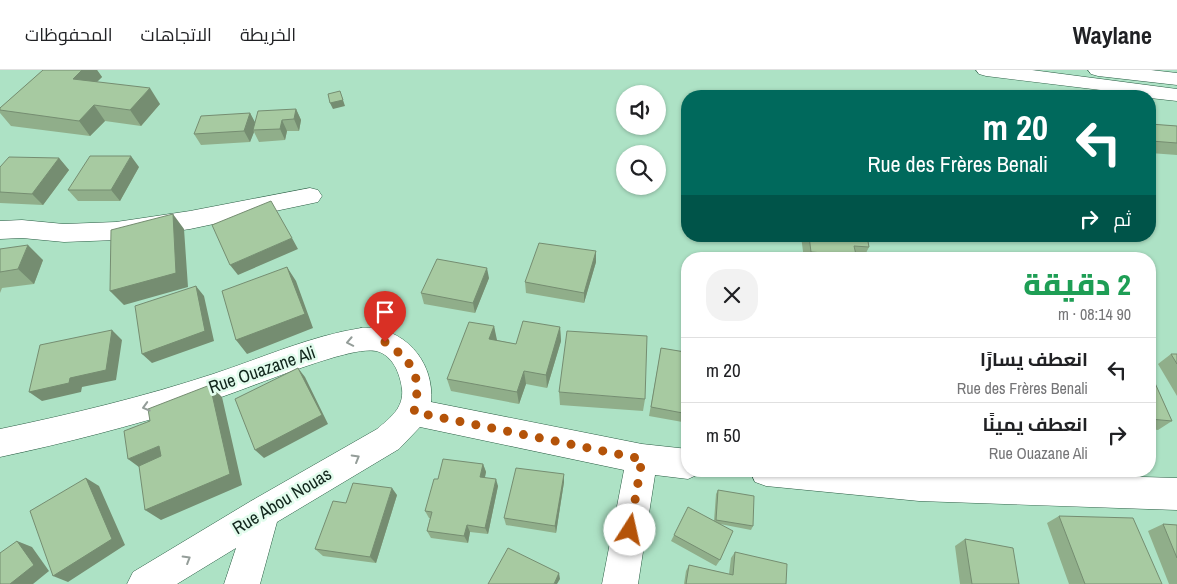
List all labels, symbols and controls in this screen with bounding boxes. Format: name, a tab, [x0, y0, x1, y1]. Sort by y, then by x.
text: Waylane	[1073, 19, 1152, 51]
text: المحفوظات	[25, 22, 113, 47]
text: الاتجاهات	[141, 22, 212, 47]
text: الخريطة	[240, 22, 296, 47]
map controls	[616, 85, 666, 195]
button: sound	[616, 85, 666, 135]
text: 20 m	[983, 104, 1048, 151]
icon: left	[1066, 110, 1131, 175]
button: search	[616, 145, 666, 195]
text: Rue des Frères Benali	[868, 149, 1048, 179]
icon: right	[1075, 205, 1103, 233]
text: ثم	[1113, 206, 1131, 232]
text: 2 دقيقة	[1023, 264, 1131, 304]
button: close	[706, 269, 758, 321]
pin	[364, 291, 406, 342]
icon: arrive	[371, 298, 399, 326]
text: 90 m · 08:14	[1058, 303, 1131, 325]
one-way arrow	[346, 336, 355, 347]
street label: Rue Ouazane Ali	[205, 340, 319, 400]
text: انعطف يسارًا	[980, 346, 1088, 372]
icon: left	[1103, 356, 1131, 384]
text: 20 m	[706, 357, 741, 383]
text: Rue des Frères Benali	[957, 377, 1088, 399]
one-way arrow	[142, 401, 150, 411]
text: انعطف يمينًا	[982, 411, 1088, 437]
icon: right	[1103, 421, 1131, 449]
text: 50 m	[706, 422, 741, 448]
text: Rue Ouazane Ali	[989, 442, 1088, 464]
one-way arrow	[351, 454, 360, 464]
street label: Rue Abou Nouas	[227, 461, 336, 540]
position arrow	[603, 503, 655, 555]
one-way arrow	[181, 555, 190, 565]

